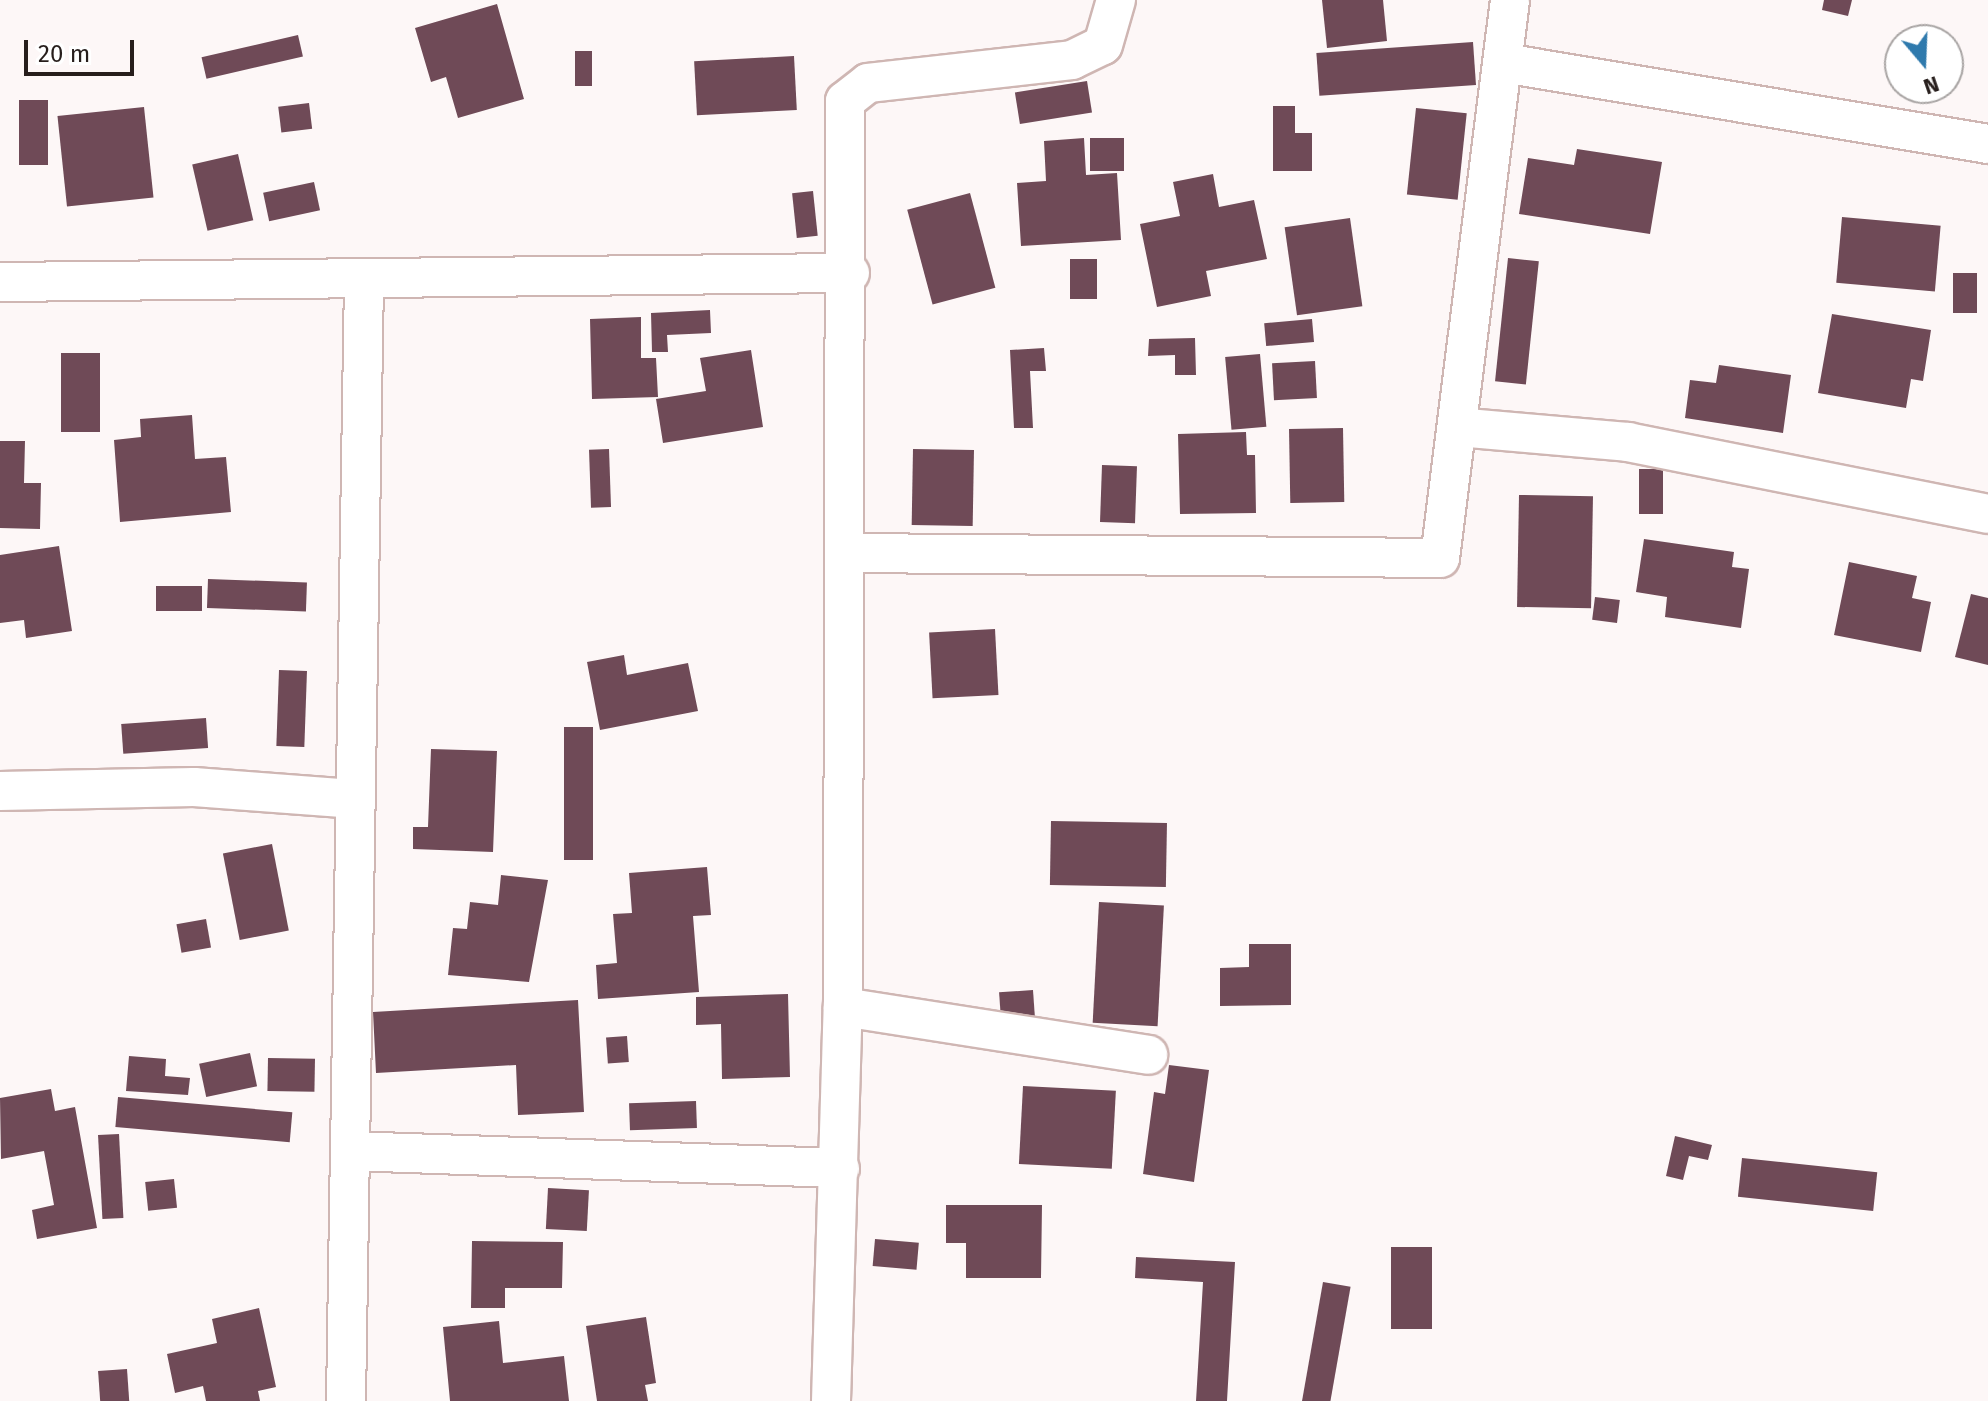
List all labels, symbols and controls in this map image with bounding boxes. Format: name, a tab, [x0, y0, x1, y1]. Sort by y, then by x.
scale bar	[28, 24, 138, 74]
north arrow	[1884, 24, 1964, 104]
text: 20 m	[38, 40, 90, 68]
text: N	[1920, 70, 1943, 100]

